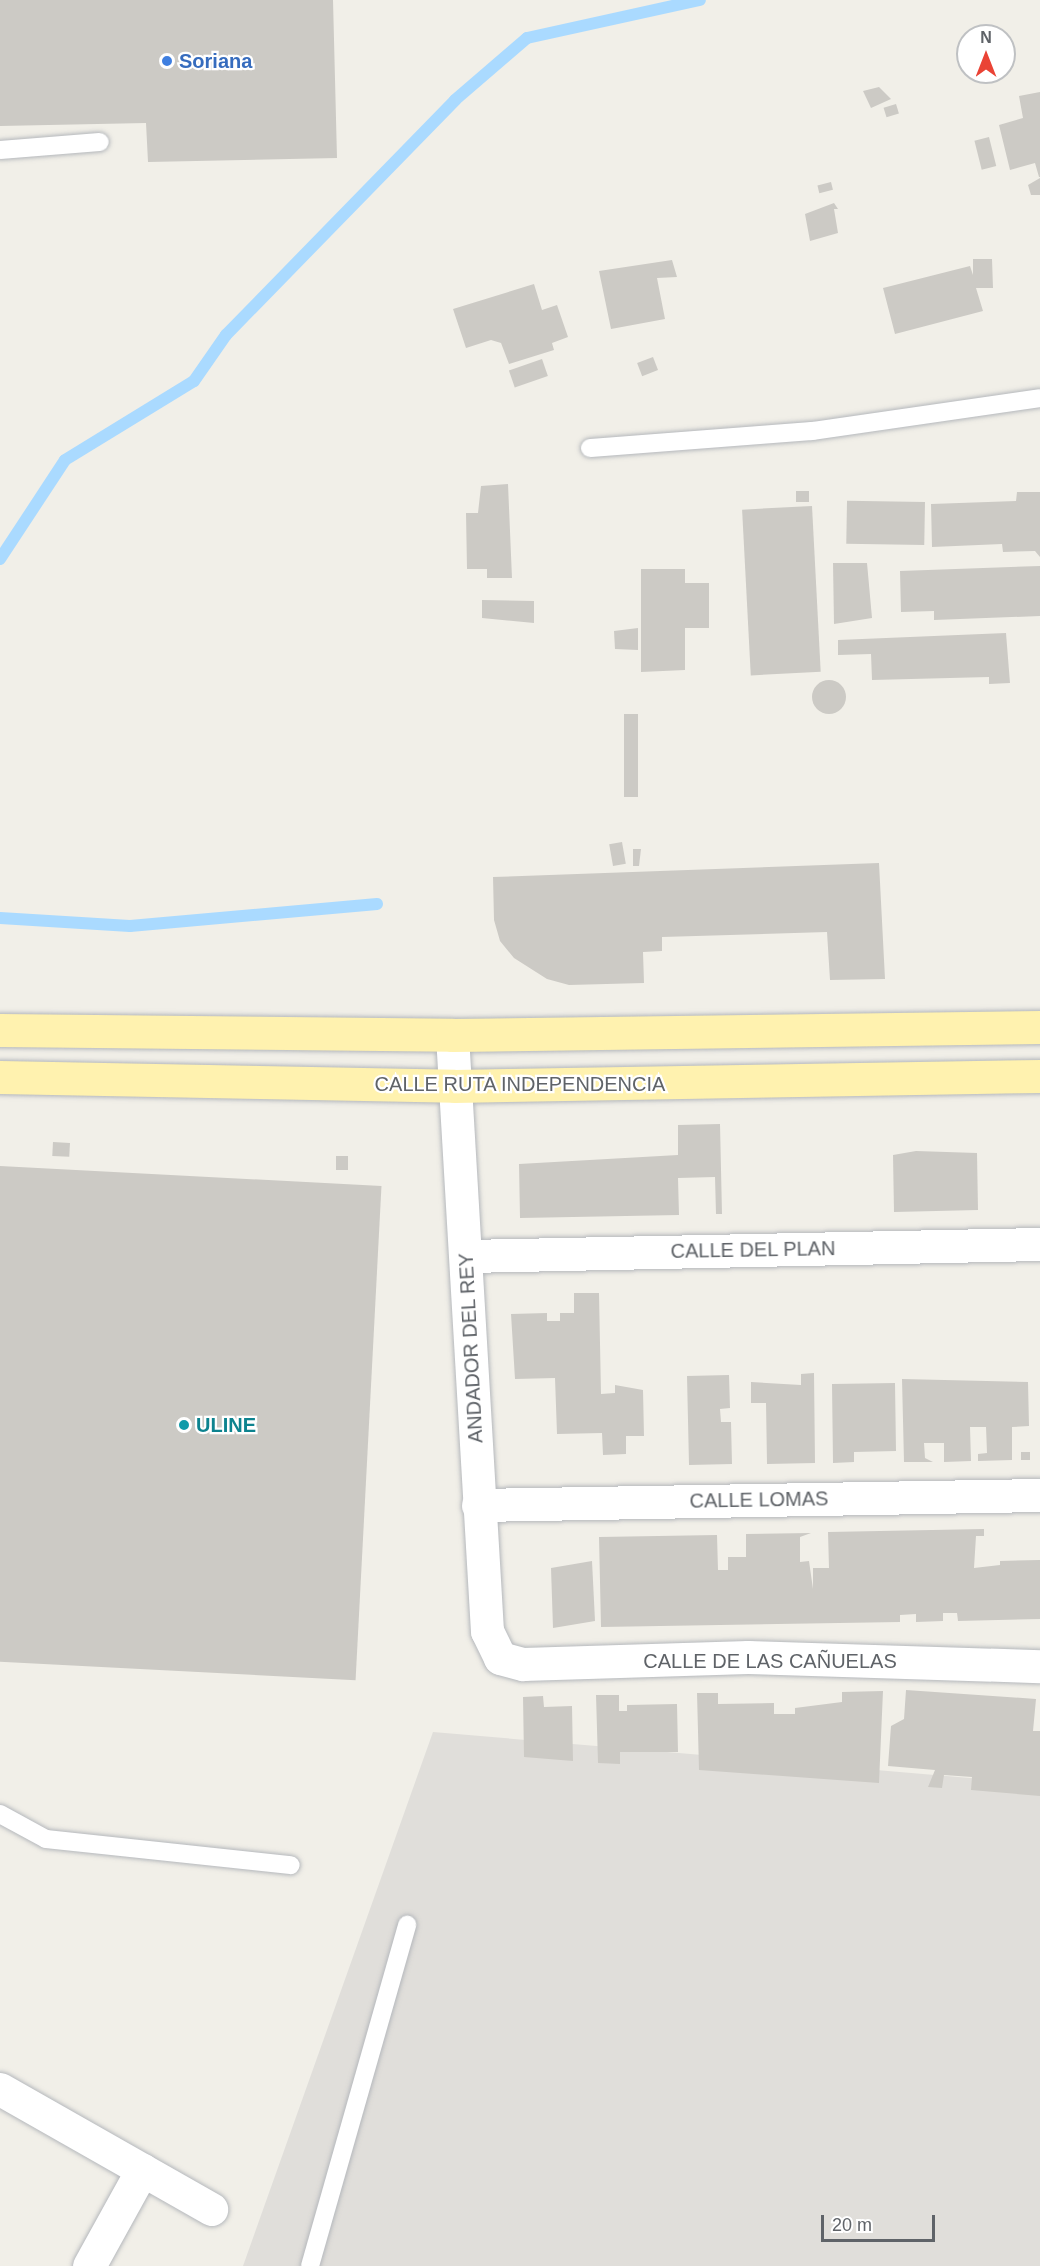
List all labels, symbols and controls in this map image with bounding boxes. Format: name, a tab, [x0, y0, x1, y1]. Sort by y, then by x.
north arrow	[956, 24, 1016, 84]
text: N	[980, 29, 992, 46]
place label: Soriana	[179, 49, 252, 73]
marker: Soriana	[160, 54, 174, 68]
street label: CALLE RUTA INDEPENDENCIA	[374, 1072, 666, 1096]
street label: CALLE DEL PLAN	[670, 1237, 836, 1263]
street label: ANDADOR DEL REY	[454, 1252, 488, 1444]
place label: ULINE	[196, 1413, 256, 1437]
marker: ULINE	[177, 1418, 191, 1432]
street label: CALLE LOMAS	[689, 1487, 829, 1513]
street label: CALLE DE LAS CAÑUELAS	[643, 1649, 897, 1673]
scale bar	[824, 2203, 938, 2241]
text: 20 m	[832, 2215, 872, 2235]

